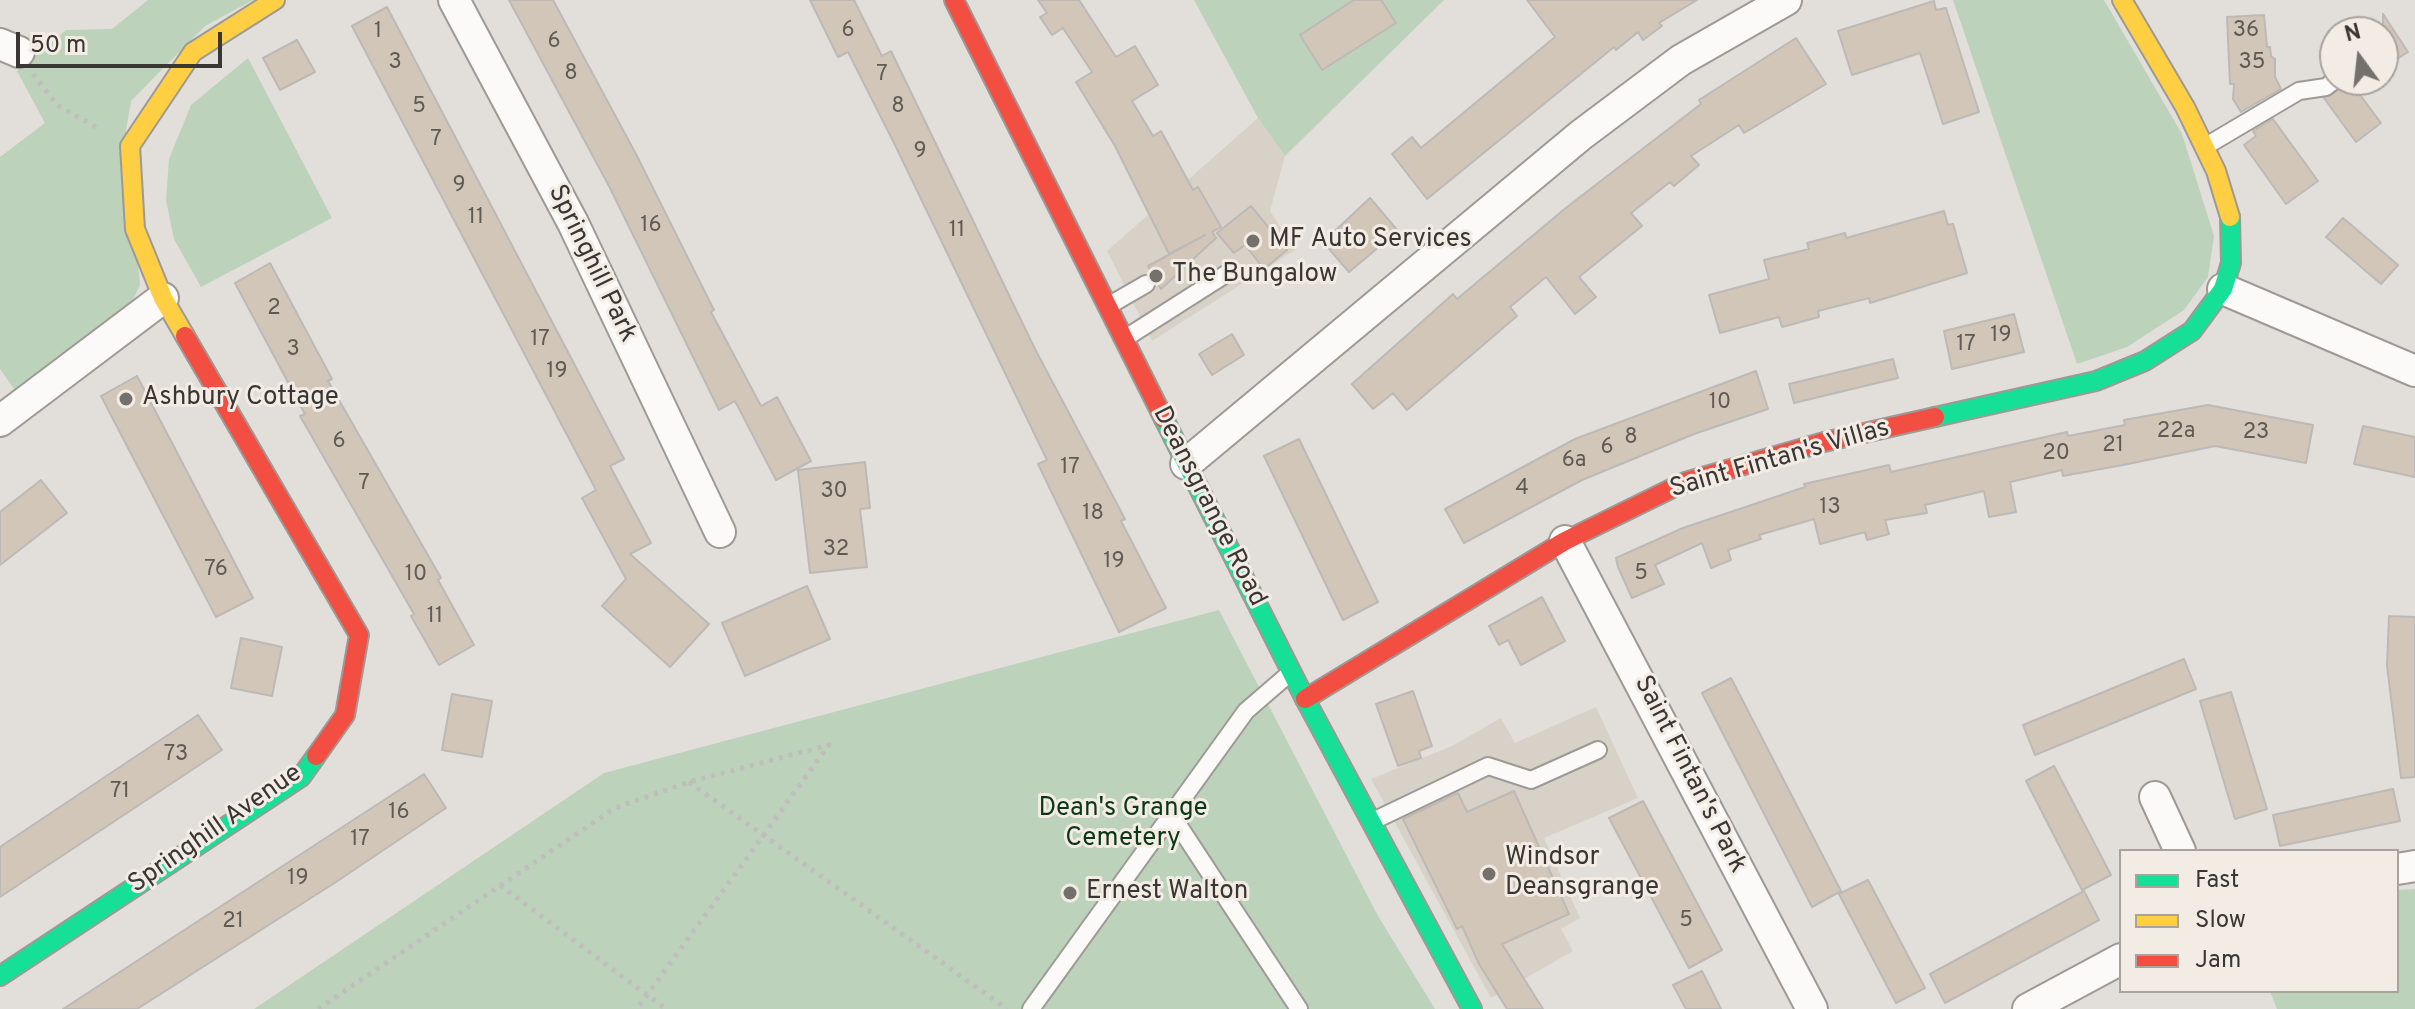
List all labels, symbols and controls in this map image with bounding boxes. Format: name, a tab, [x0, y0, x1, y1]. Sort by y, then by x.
scale bar	[20, 16, 226, 66]
north arrow	[2319, 16, 2399, 96]
house number: 6	[841, 19, 855, 45]
house number: 36	[2233, 19, 2259, 45]
text: N	[2342, 19, 2364, 49]
house number: 1	[374, 20, 382, 46]
house number: 6	[547, 30, 561, 56]
text: 50 m	[30, 31, 86, 61]
house number: 3	[388, 51, 402, 77]
house number: 35	[2239, 51, 2265, 77]
house number: 8	[564, 62, 578, 88]
house number: 7	[876, 63, 888, 89]
house number: 5	[412, 95, 426, 121]
house number: 8	[891, 95, 905, 121]
house number: 7	[430, 128, 442, 154]
house number: 9	[913, 140, 927, 166]
house number: 9	[452, 174, 466, 200]
street label: Springhill Park	[539, 180, 643, 348]
house number: 11	[468, 206, 484, 232]
house number: 16	[640, 214, 662, 240]
house number: 11	[949, 219, 965, 245]
place label: MF Auto Services	[1269, 225, 1472, 257]
marker: MF Auto Services	[1244, 232, 1262, 250]
place label: The Bungalow	[1172, 260, 1337, 292]
marker: The Bungalow	[1147, 267, 1165, 285]
house number: 2	[267, 297, 281, 323]
house number: 19	[1990, 324, 2012, 350]
house number: 17	[530, 328, 550, 354]
house number: 17	[1956, 333, 1976, 359]
house number: 3	[286, 338, 300, 364]
house number: 19	[546, 360, 568, 386]
place label: Ashbury Cottage	[142, 383, 339, 415]
marker: Ashbury Cottage	[117, 390, 135, 408]
house number: 10	[1709, 391, 1731, 417]
street label: Deansgrange Road	[1144, 402, 1272, 612]
street label: Saint Fintan's Villas	[1667, 414, 1893, 506]
house number: 22a	[2157, 420, 2195, 446]
house number: 23	[2243, 421, 2269, 447]
house number: 8	[1624, 426, 1638, 452]
house number: 6	[332, 430, 346, 456]
house number: 21	[2102, 434, 2124, 460]
house number: 6	[1600, 436, 1614, 462]
house number: 20	[2042, 442, 2070, 468]
house number: 6a	[1562, 449, 1586, 475]
house number: 17	[1060, 456, 1080, 482]
house number: 7	[358, 472, 370, 498]
house number: 4	[1515, 477, 1529, 503]
house number: 30	[820, 480, 848, 506]
house number: 13	[1819, 496, 1841, 522]
house number: 18	[1082, 502, 1104, 528]
house number: 32	[823, 538, 849, 564]
house number: 19	[1103, 550, 1125, 576]
house number: 76	[204, 558, 228, 584]
house number: 5	[1634, 562, 1648, 588]
house number: 10	[405, 563, 427, 589]
house number: 11	[427, 605, 443, 631]
street label: Saint Fintan's Park	[1626, 671, 1752, 879]
house number: 73	[164, 743, 188, 769]
street label: Springhill Avenue	[123, 759, 309, 901]
house number: 71	[110, 780, 130, 806]
park label: Dean's Grange Cemetery	[1039, 794, 1207, 856]
house number: 16	[388, 801, 410, 827]
house number: 17	[350, 828, 370, 854]
place label: Windsor Deansgrange	[1505, 843, 1659, 904]
legend	[2119, 849, 2399, 993]
marker: Windsor Deansgrange	[1480, 865, 1498, 883]
text: Fast	[2195, 866, 2239, 896]
house number: 19	[287, 867, 309, 893]
place label: Ernest Walton	[1086, 877, 1248, 909]
marker: Ernest Walton	[1061, 884, 1079, 902]
text: Slow	[2195, 906, 2246, 936]
house number: 5	[1679, 909, 1693, 935]
house number: 21	[222, 910, 244, 936]
text: Jam	[2195, 946, 2241, 976]

